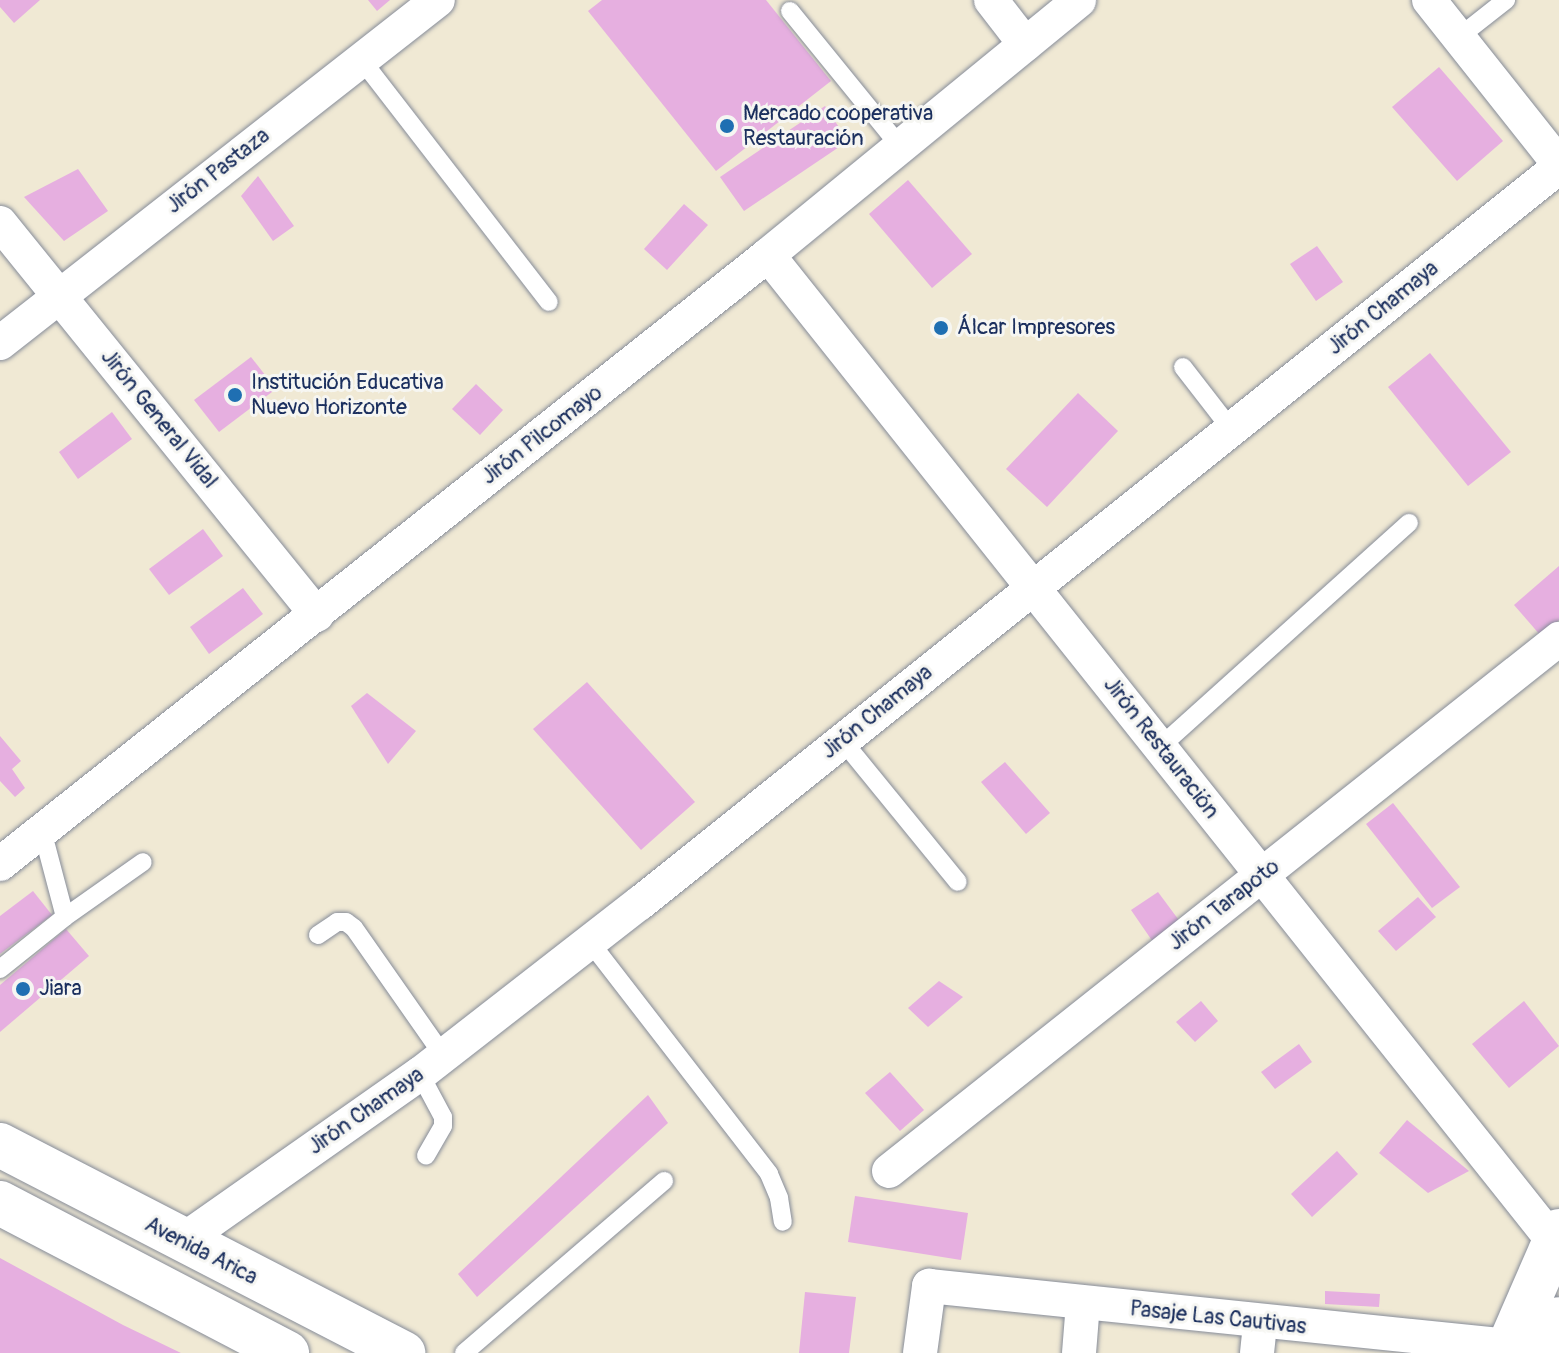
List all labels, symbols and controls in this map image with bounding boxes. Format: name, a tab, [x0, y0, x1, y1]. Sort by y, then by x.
place label: Mercado cooperativa Restauración	[743, 100, 933, 152]
marker: Mercado cooperativa Restauración	[718, 117, 736, 135]
street label: Jirón Pastaza	[161, 123, 275, 219]
street label: Jirón Chamaya	[1322, 255, 1444, 361]
place label: Álcar Impresores	[957, 315, 1115, 341]
marker: Álcar Impresores	[932, 319, 950, 337]
street label: Jirón General Vidal	[95, 344, 223, 494]
place label: Institución Educativa Nuevo Horizonte	[251, 369, 444, 420]
street label: Jirón Pilcomayo	[476, 380, 608, 490]
marker: Institución Educativa Nuevo Horizonte	[226, 386, 244, 404]
street label: Jirón Chamaya	[816, 659, 938, 765]
street label: Jirón Restauración	[1098, 672, 1224, 824]
street label: Jirón Tarapoto	[1163, 853, 1285, 957]
place label: Jiara	[39, 976, 82, 1002]
marker: Jiara	[14, 980, 32, 998]
street label: Jirón Chamaya	[303, 1061, 429, 1161]
street label: Avenida Arica	[140, 1211, 262, 1291]
street label: Pasaje Las Cautivas	[1128, 1296, 1308, 1340]

